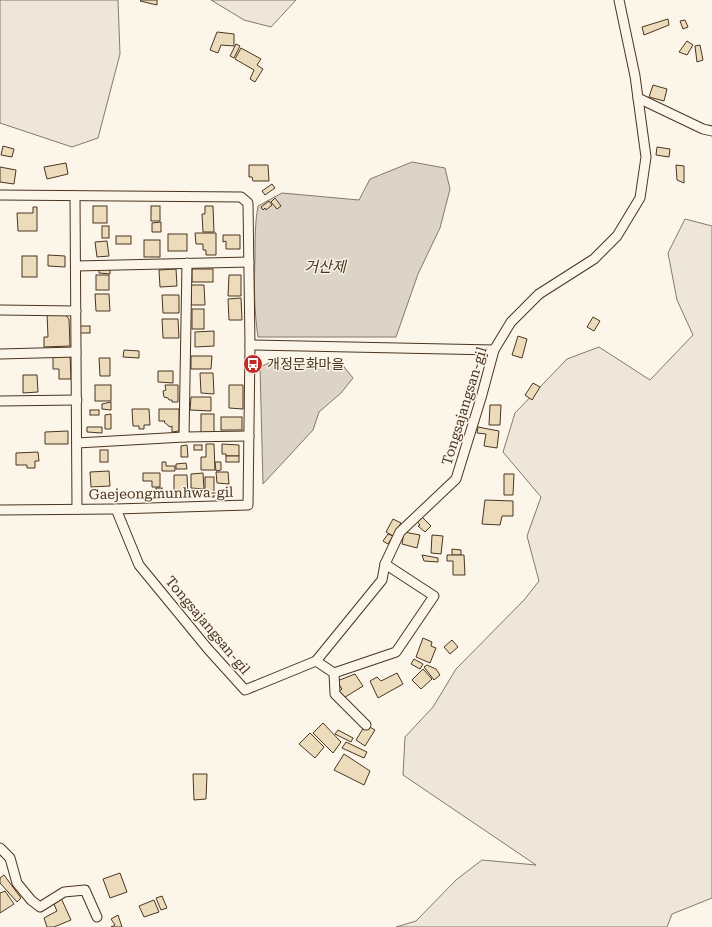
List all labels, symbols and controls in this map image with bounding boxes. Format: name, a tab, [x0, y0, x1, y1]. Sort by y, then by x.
water label: 거산제	[304, 258, 348, 276]
street label: Tongsajangsan-gil	[438, 344, 490, 467]
bus stop icon: 개정문화마을	[242, 353, 264, 375]
place label: 개정문화마을	[267, 356, 344, 372]
street label: Gaejeongmunhwa-gil	[89, 484, 234, 502]
street label: Tongsajangsan-gil	[162, 573, 254, 678]

